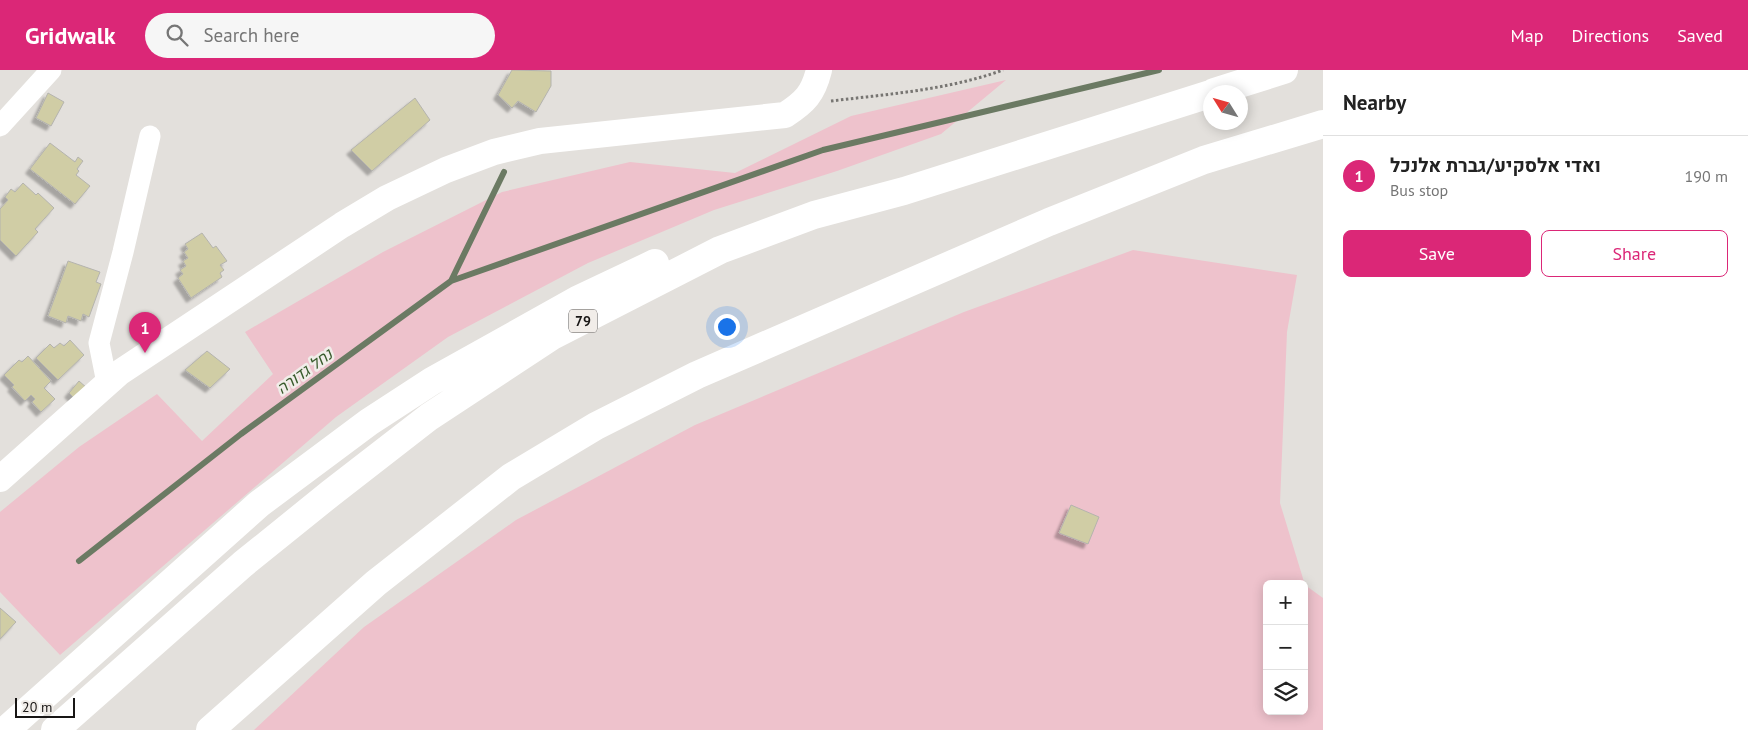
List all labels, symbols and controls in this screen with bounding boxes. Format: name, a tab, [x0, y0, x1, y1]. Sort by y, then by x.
search box	[145, 13, 495, 58]
text: Gridwalk	[25, 20, 115, 51]
icon: search	[163, 21, 191, 49]
text: Search here	[203, 23, 299, 47]
text: Map	[1511, 24, 1543, 47]
text: Directions	[1571, 24, 1649, 47]
text: Saved	[1677, 24, 1723, 47]
north arrow	[1203, 85, 1248, 130]
text: Nearby	[1343, 89, 1406, 116]
text: ואדי אלסקיע/גברת אלנכל	[1390, 153, 1601, 177]
text: 1	[1354, 166, 1364, 186]
text: 190 m	[1685, 166, 1728, 186]
text: Bus stop	[1390, 180, 1448, 200]
button: Save	[1343, 230, 1531, 277]
button: Share	[1541, 230, 1728, 277]
road number: 79	[569, 310, 597, 332]
pin: 1	[129, 312, 161, 353]
your location	[714, 314, 740, 340]
water label: נחל גדורה	[272, 343, 337, 398]
map controls	[1263, 580, 1308, 715]
button: +	[1263, 580, 1308, 625]
button: −	[1263, 625, 1308, 670]
button: layers	[1263, 670, 1308, 715]
scale bar	[15, 695, 75, 718]
text: 20 m	[22, 698, 52, 716]

